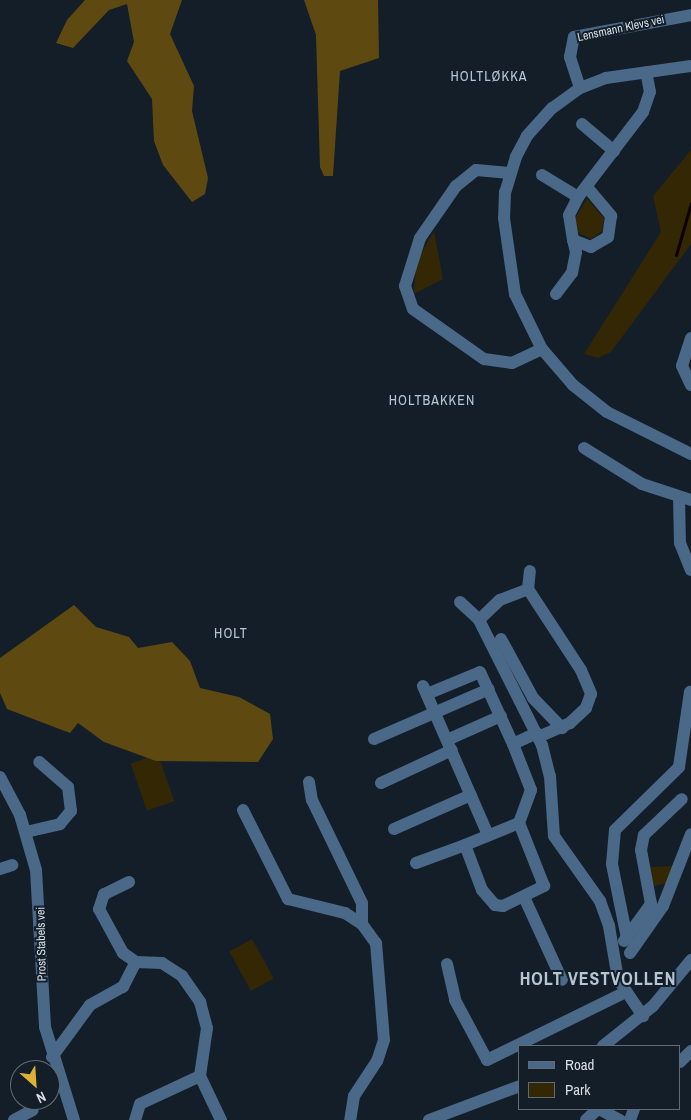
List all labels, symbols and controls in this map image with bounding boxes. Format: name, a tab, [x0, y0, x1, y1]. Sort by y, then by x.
street label: Lensmann Klevs vei	[576, 13, 666, 45]
district label: HOLTLØKKA	[449, 68, 529, 84]
district label: HOLTBAKKEN	[388, 392, 476, 408]
district label: HOLT	[214, 625, 248, 641]
street label: Prost Stabels vei	[34, 907, 50, 981]
district label: HOLT VESTVOLLEN	[518, 968, 678, 990]
legend	[518, 1045, 681, 1110]
text: Road	[565, 1054, 594, 1075]
north arrow	[10, 1060, 60, 1110]
text: Park	[565, 1079, 590, 1100]
text: N	[33, 1088, 49, 1107]

